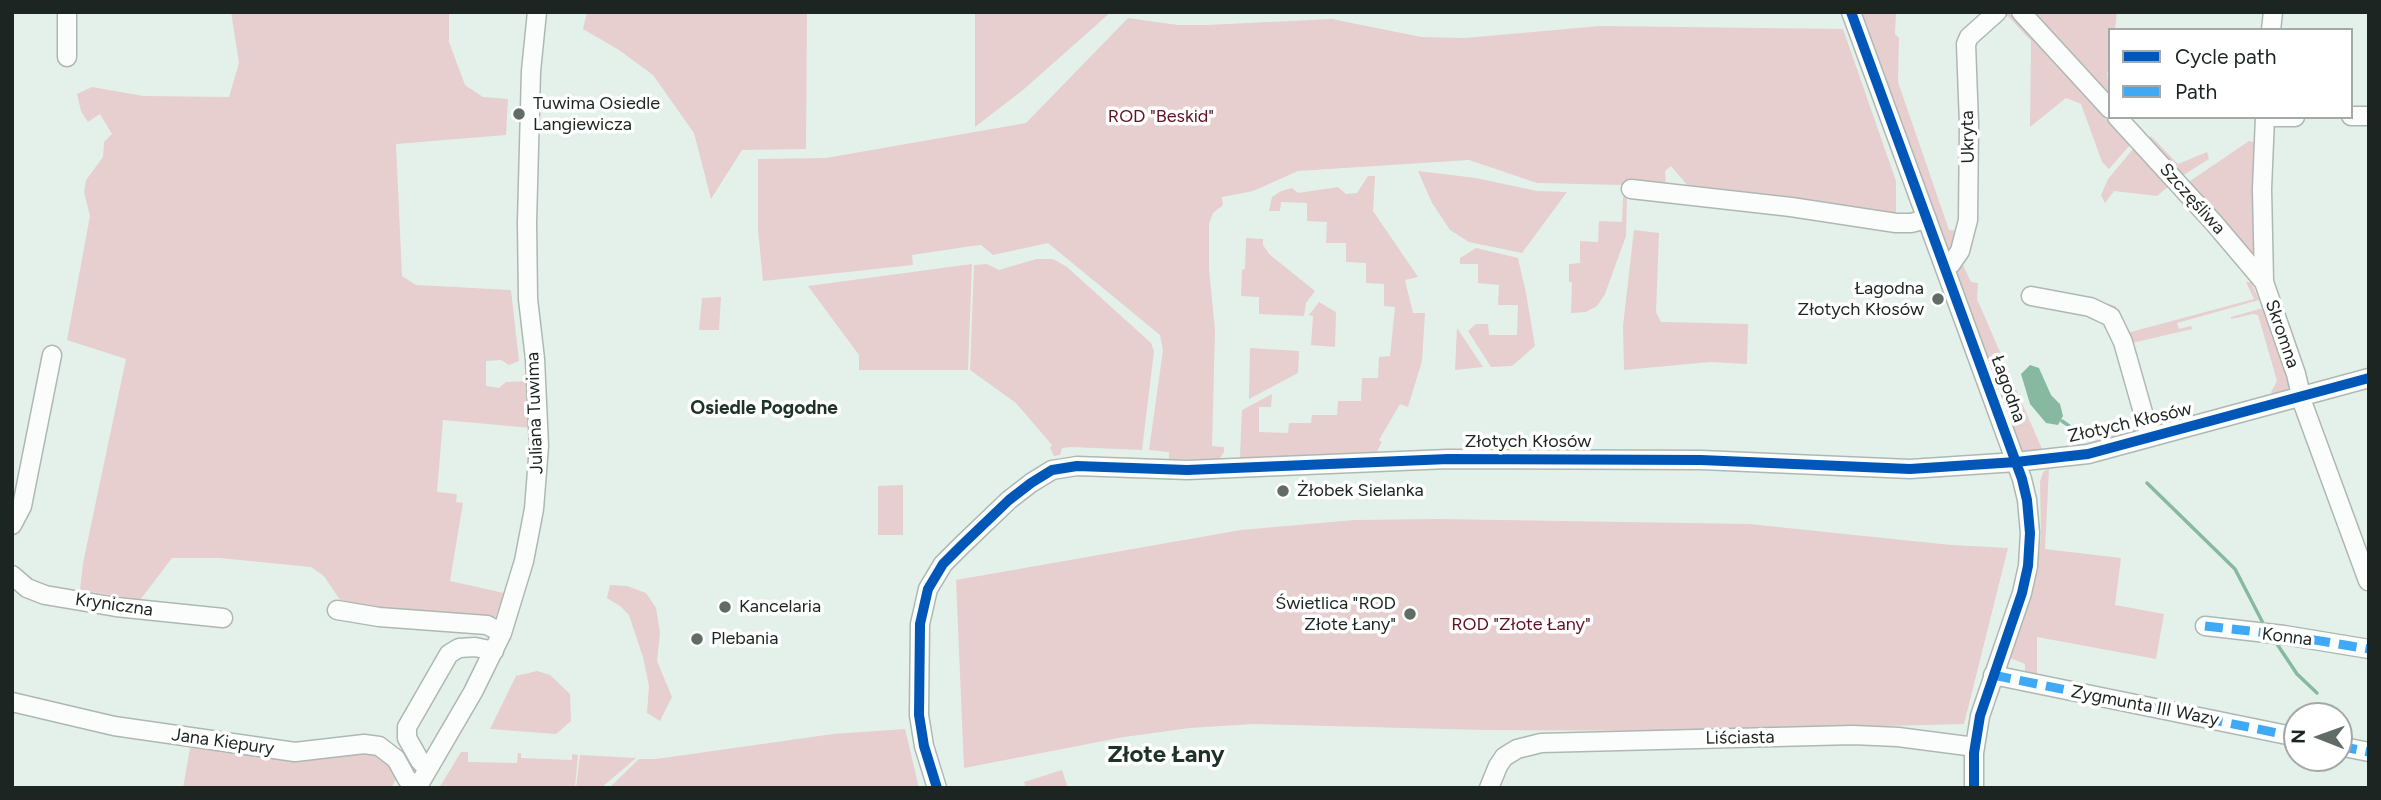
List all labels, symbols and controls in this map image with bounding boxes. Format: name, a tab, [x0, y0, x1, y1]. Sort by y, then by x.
legend	[2108, 28, 2353, 119]
text: Cycle path	[2175, 44, 2276, 69]
text: Path	[2175, 79, 2217, 104]
place label: Tuwima Osiedle Langiewicza	[533, 93, 660, 136]
marker: Tuwima Osiedle Langiewicza	[511, 106, 527, 122]
park label: ROD "Beskid"	[1108, 106, 1214, 128]
street label: Ukryta	[1957, 110, 1979, 164]
street label: Szczęśliwa	[2155, 159, 2229, 239]
place label: Łagodna Złotych Kłosów	[1797, 278, 1924, 320]
marker: Łagodna Złotych Kłosów	[1930, 291, 1946, 307]
street label: Skromna	[2260, 297, 2304, 371]
street label: Juliana Tuwima	[522, 352, 548, 474]
street label: Łagodna	[1986, 353, 2030, 425]
district label: Osiedle Pogodne	[690, 397, 838, 419]
street label: Złotych Kłosów	[2066, 398, 2194, 448]
street label: Złotych Kłosów	[1465, 431, 1591, 453]
place label: Żłobek Sielanka	[1297, 480, 1424, 502]
marker: Żłobek Sielanka	[1275, 483, 1291, 499]
street label: Kryniczna	[74, 589, 154, 621]
place label: Świetlica "ROD Złote Łany"	[1275, 593, 1396, 636]
place label: Kancelaria	[739, 596, 821, 618]
marker: Kancelaria	[717, 599, 733, 615]
marker: Świetlica "ROD Złote Łany"	[1402, 606, 1418, 622]
park label: ROD "Złote Łany"	[1451, 614, 1591, 636]
street label: Konna	[2261, 623, 2313, 651]
place label: Plebania	[711, 628, 778, 650]
marker: Plebania	[689, 631, 705, 647]
street label: Zygmunta III Wazy	[2069, 681, 2221, 731]
north arrow	[2283, 702, 2353, 772]
street label: Jana Kiepury	[170, 724, 276, 760]
street label: Liściasta	[1705, 727, 1775, 749]
text: N	[2287, 729, 2310, 744]
district label: Złote Łany	[1107, 741, 1225, 769]

